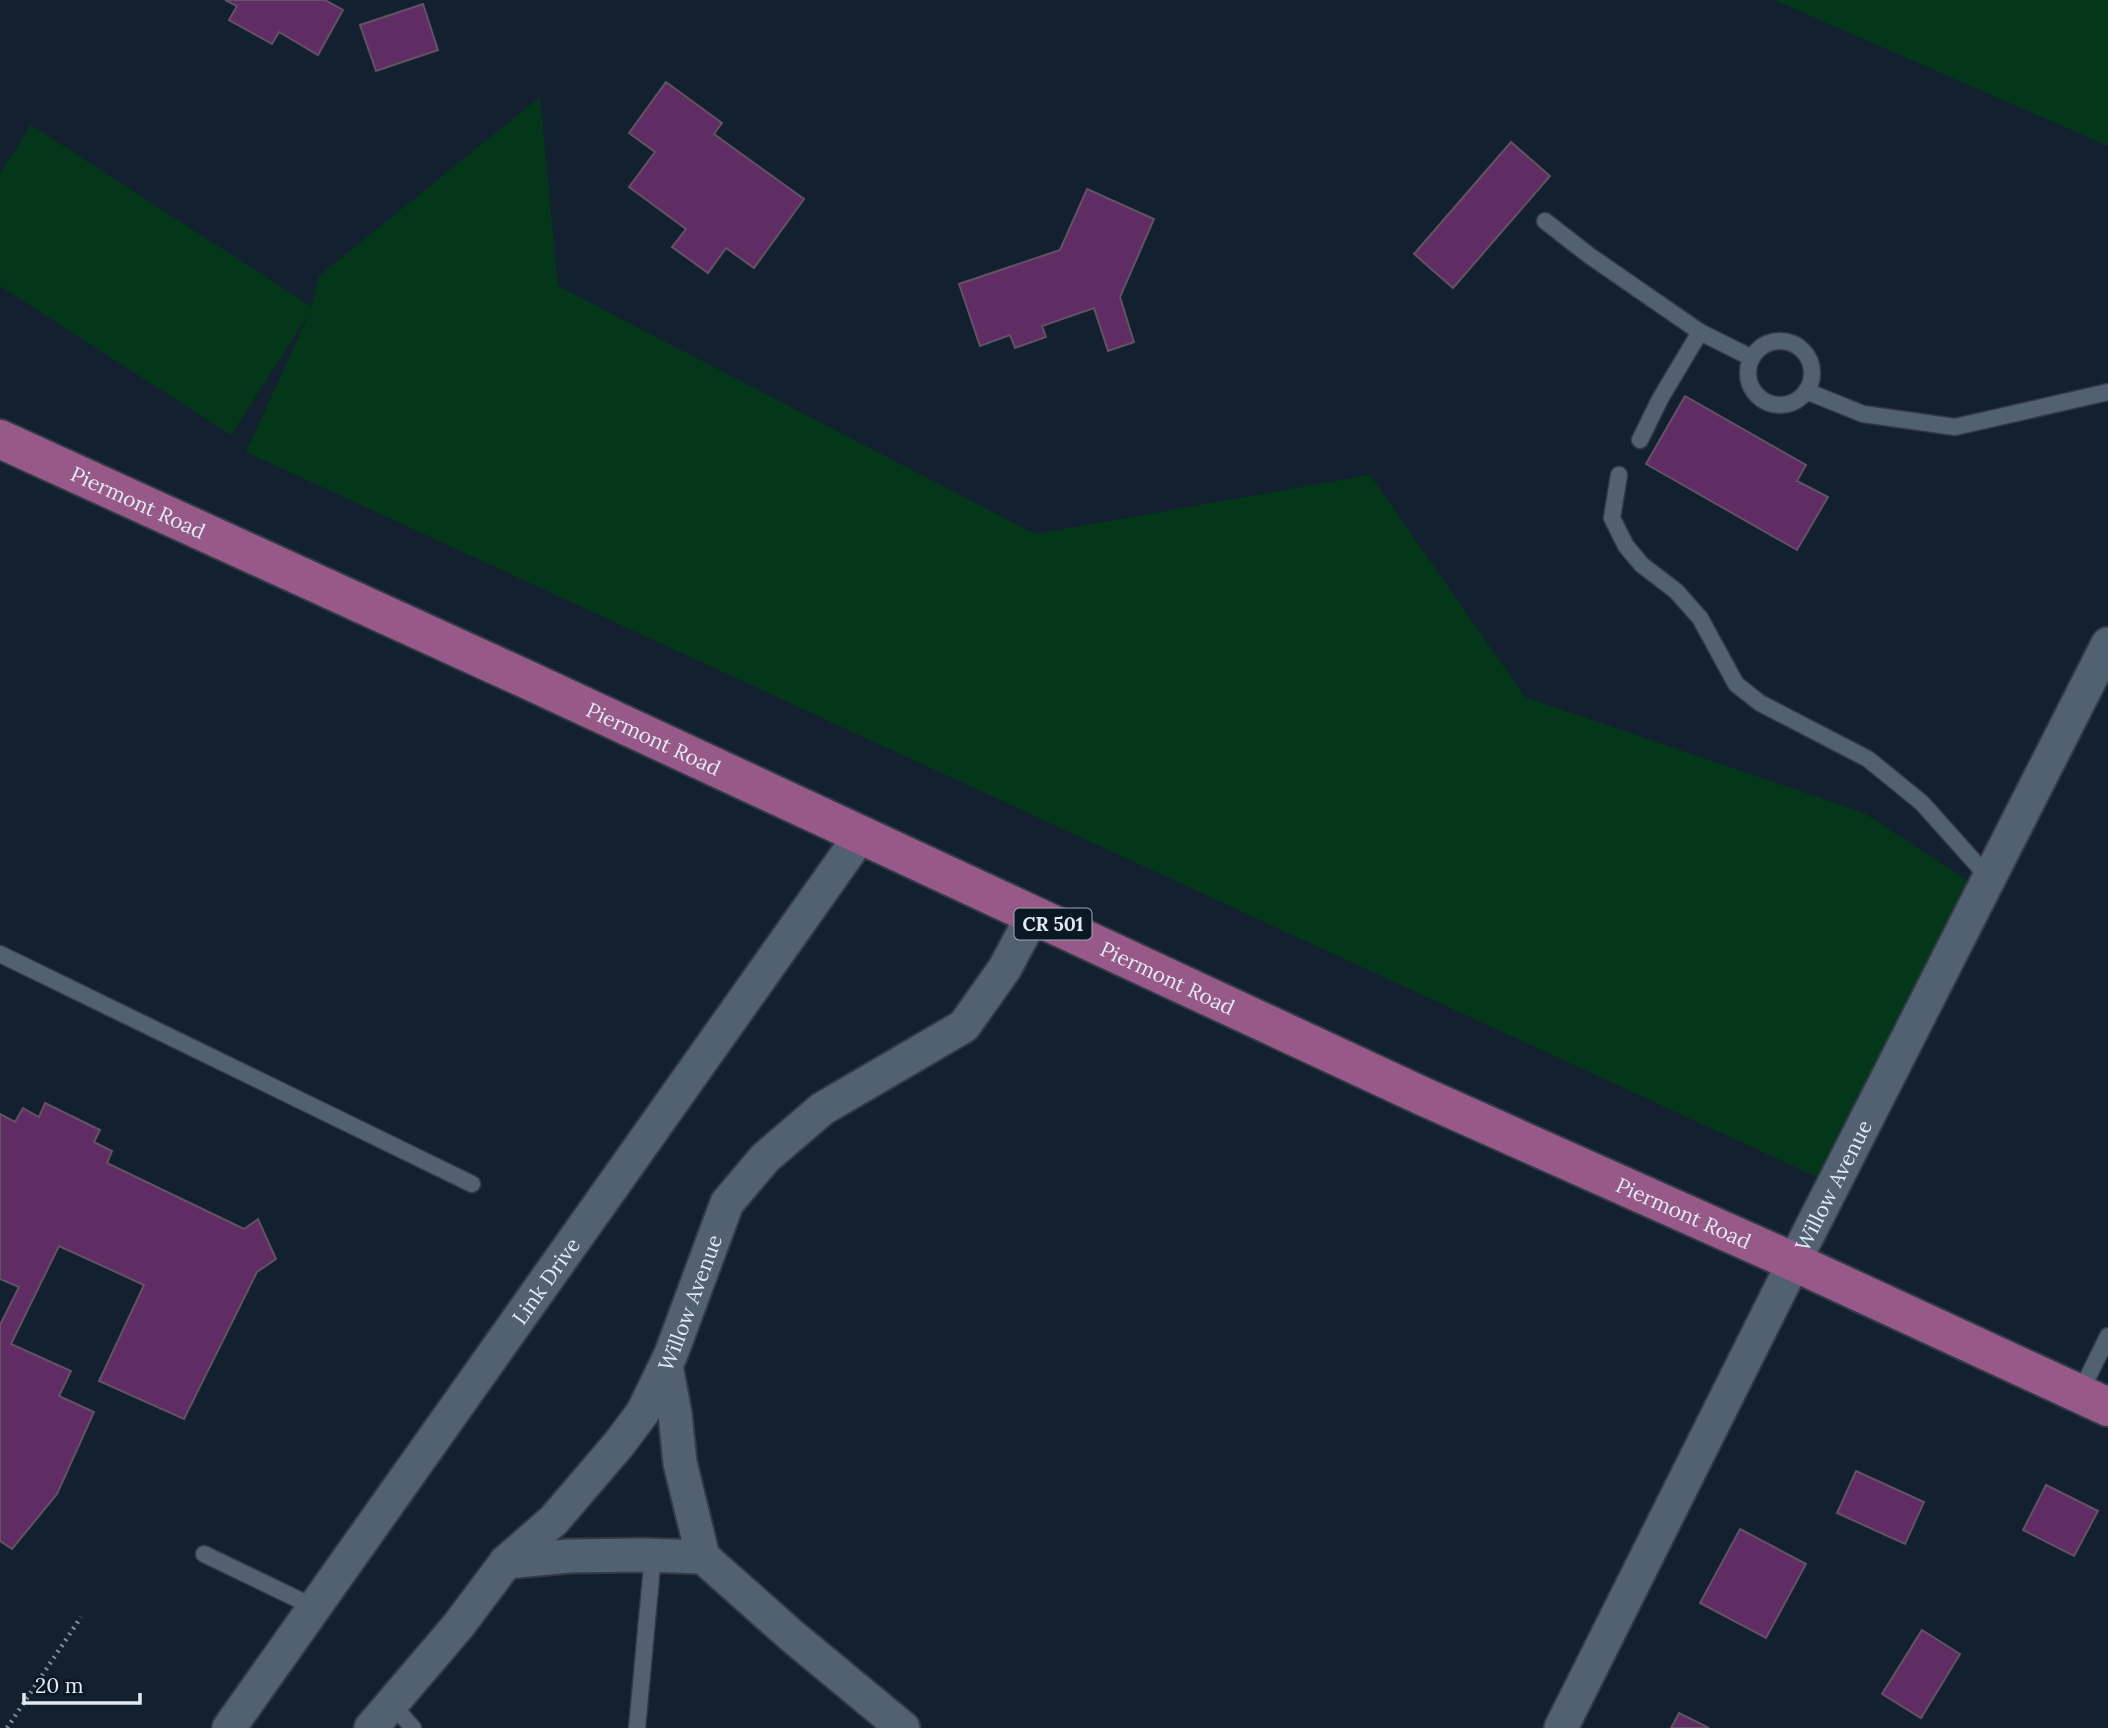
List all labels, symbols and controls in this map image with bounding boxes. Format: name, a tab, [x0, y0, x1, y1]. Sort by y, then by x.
street label: Piermont Road	[67, 460, 210, 545]
street label: Piermont Road	[582, 696, 725, 781]
road number: CR 501	[1014, 908, 1092, 940]
street label: Piermont Road	[1096, 935, 1239, 1021]
street label: Willow Avenue	[1788, 1115, 1878, 1255]
street label: Piermont Road	[1612, 1171, 1755, 1255]
street label: Willow Avenue	[651, 1231, 728, 1375]
street label: Link Drive	[506, 1232, 586, 1329]
scale bar	[24, 1662, 140, 1706]
text: 20 m	[35, 1672, 84, 1699]

